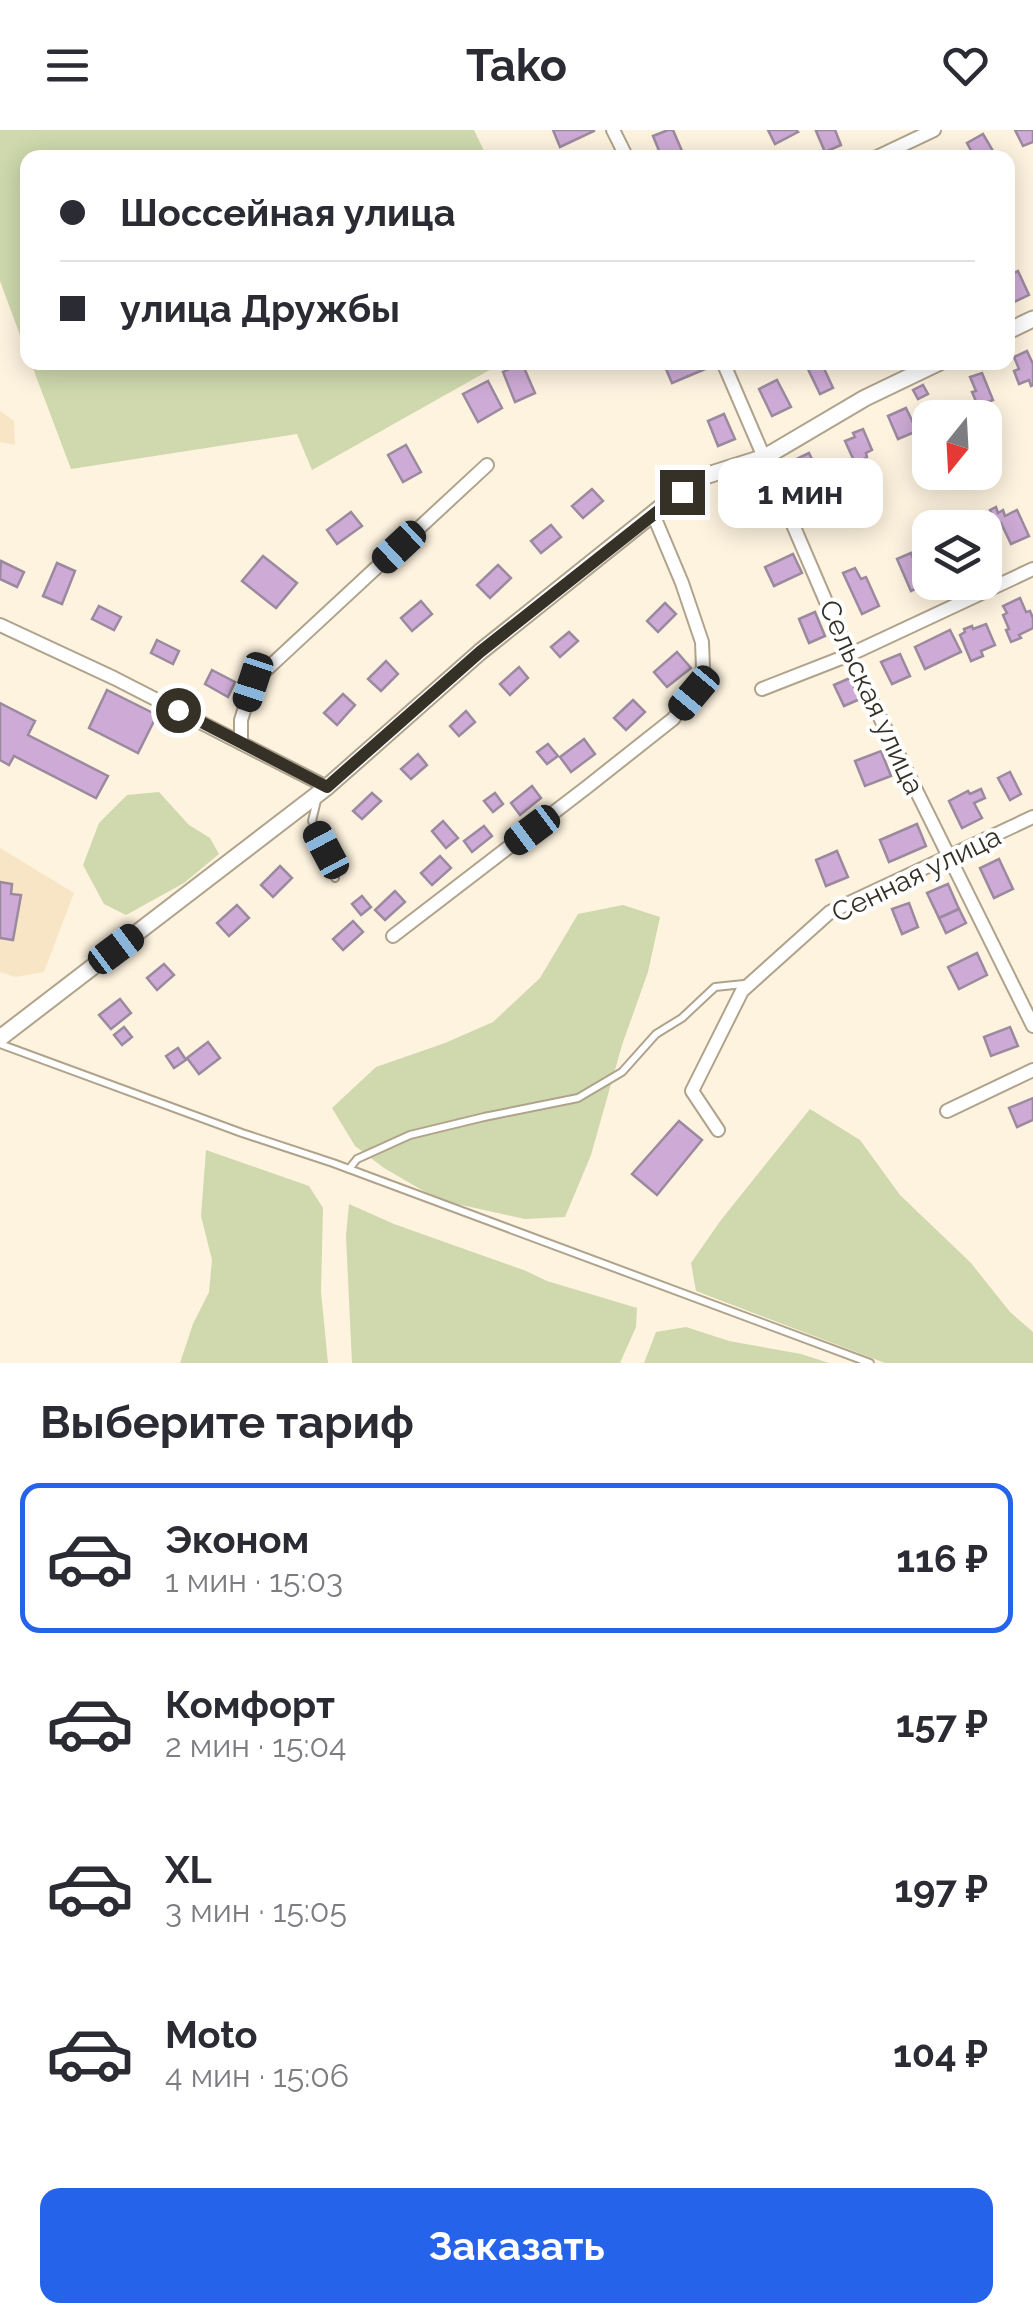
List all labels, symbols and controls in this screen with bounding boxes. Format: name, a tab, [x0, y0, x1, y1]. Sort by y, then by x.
icon: menu	[40, 38, 95, 93]
icon: heart	[938, 38, 993, 93]
text: Tako	[466, 39, 567, 92]
text: Шоссейная улица	[120, 190, 455, 235]
text: улица Дружбы	[120, 286, 400, 331]
north arrow	[912, 400, 1002, 490]
map controls	[912, 400, 1002, 600]
callout: 1 мин	[717, 457, 882, 527]
route end	[660, 470, 705, 515]
text: 1 мин	[758, 474, 843, 511]
button: layers	[912, 510, 1002, 600]
car	[367, 516, 431, 578]
street label: Сельская улица	[812, 595, 931, 800]
car	[229, 649, 277, 715]
car	[663, 660, 725, 726]
route start	[156, 688, 201, 733]
car	[499, 800, 565, 860]
car	[299, 816, 353, 884]
street label: Сенная улица	[826, 819, 1006, 930]
car	[83, 919, 149, 979]
text: Выберите тариф	[40, 1396, 414, 1449]
icon: car	[45, 1513, 135, 1603]
text: Эконом	[165, 1517, 309, 1562]
text: 116 ₽	[896, 1536, 988, 1581]
text: 1 мин · 15:03	[165, 1562, 343, 1599]
icon: car	[45, 1678, 135, 1768]
text: Комфорт	[165, 1682, 335, 1727]
text: 157 ₽	[896, 1701, 988, 1746]
text: 2 мин · 15:04	[165, 1727, 347, 1764]
icon: car	[45, 1843, 135, 1933]
text: XL	[165, 1847, 212, 1892]
text: 197 ₽	[894, 1866, 988, 1911]
text: 3 мин · 15:05	[165, 1892, 347, 1929]
icon: car	[45, 2008, 135, 2098]
text: Moto	[165, 2012, 258, 2057]
text: 104 ₽	[893, 2031, 988, 2076]
text: 4 мин · 15:06	[165, 2057, 349, 2094]
button: Заказать	[40, 2188, 993, 2303]

